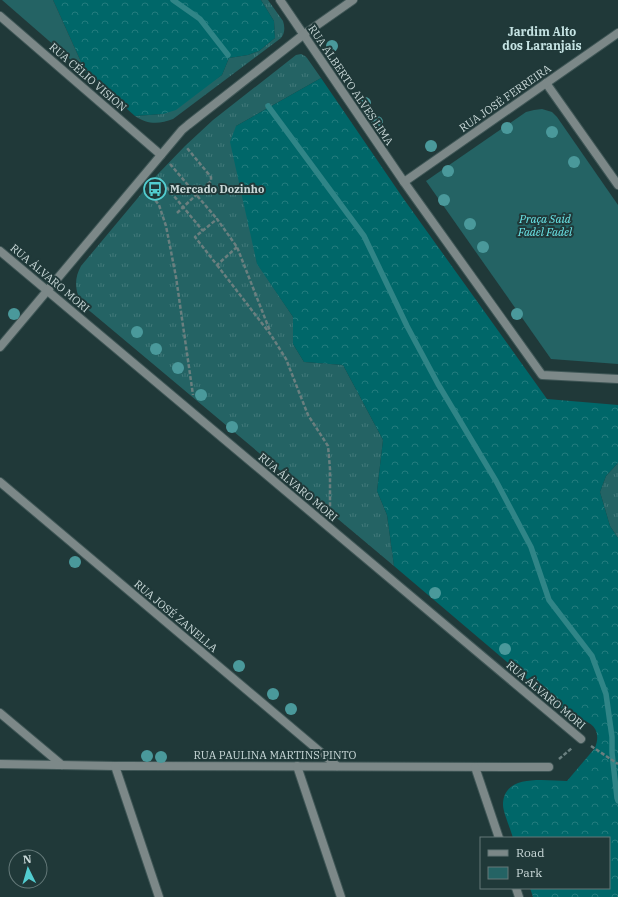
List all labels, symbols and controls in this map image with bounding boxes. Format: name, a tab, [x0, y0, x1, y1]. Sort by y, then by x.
street label: RUA ALBERTO ALVES LIMA	[305, 22, 397, 148]
district label: Jardim Alto dos Laranjais	[502, 24, 582, 53]
street label: RUA CÉLIO VISION	[46, 40, 130, 115]
street label: RUA JOSÉ FERREIRA	[456, 61, 554, 135]
bus stop icon: Mercado Dozinho	[142, 176, 168, 202]
place label: Mercado Dozinho	[170, 182, 264, 196]
park label: Praça Said Fadel Fadel	[517, 212, 573, 239]
street label: RUA ÁLVARO MORI	[8, 241, 93, 315]
street label: RUA ÁLVARO MORI	[256, 450, 341, 524]
street label: RUA JOSÉ ZANELLA	[131, 577, 221, 655]
street label: RUA ÁLVARO MORI	[504, 658, 589, 732]
street label: RUA PAULINA MARTINS PINTO	[194, 748, 357, 762]
legend	[480, 837, 610, 889]
text: Road	[516, 845, 545, 860]
north arrow	[8, 849, 48, 889]
text: N	[22, 852, 32, 866]
text: Park	[516, 865, 542, 880]

